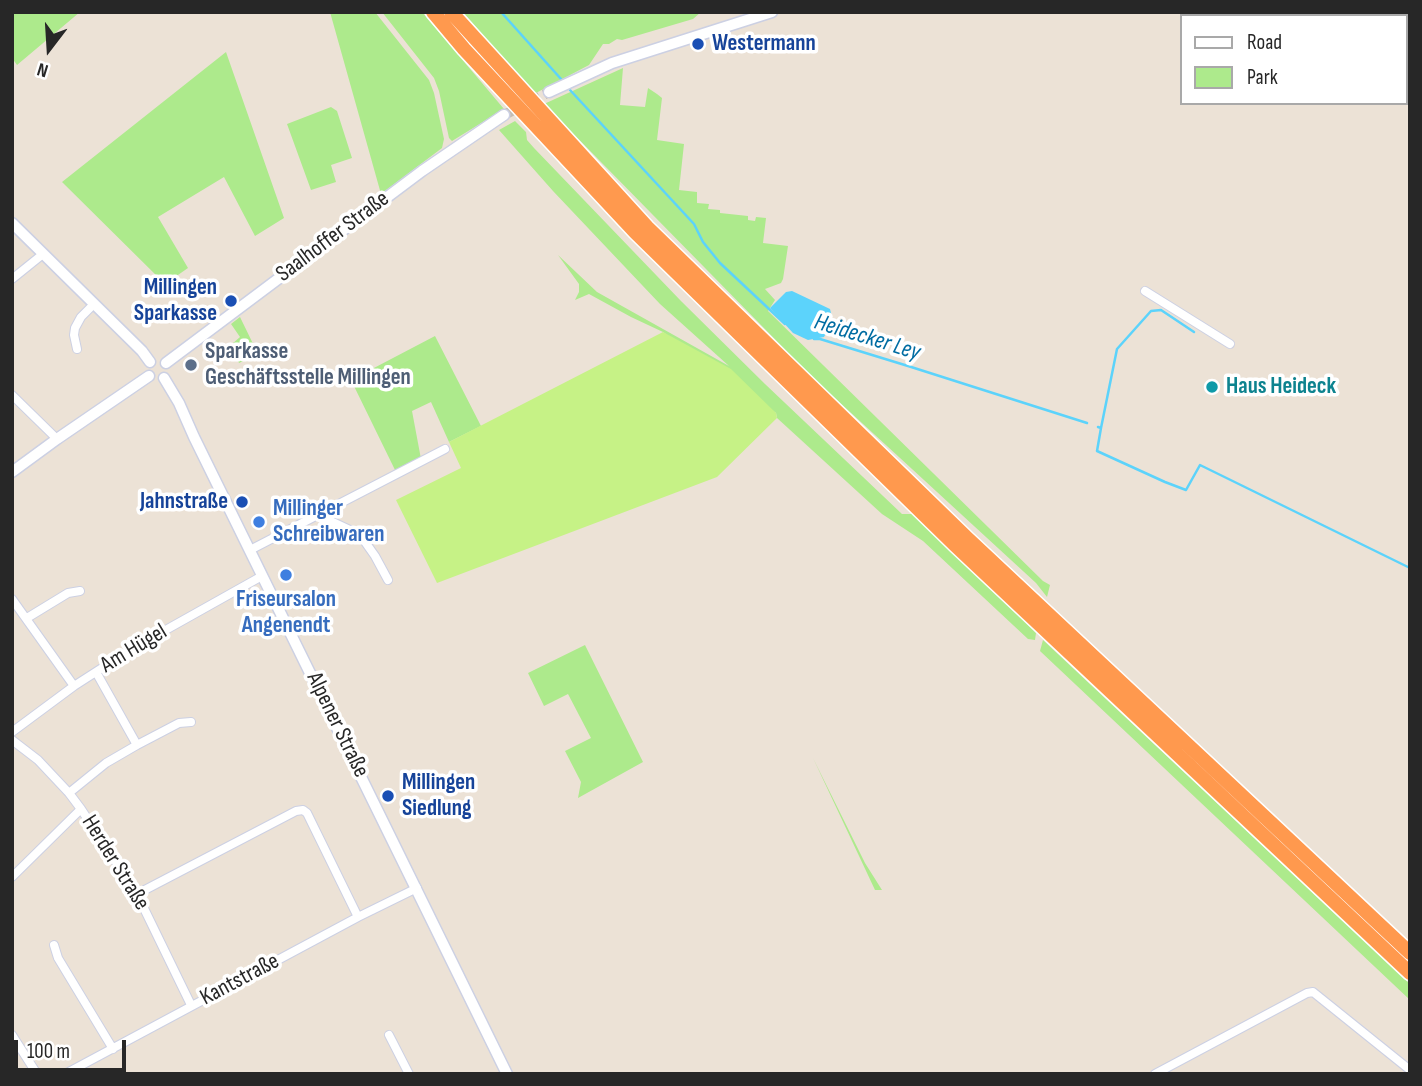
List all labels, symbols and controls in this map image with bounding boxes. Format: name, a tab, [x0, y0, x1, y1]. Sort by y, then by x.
north arrow	[14, 14, 84, 84]
legend	[1180, 14, 1408, 105]
place label: Westermann	[712, 30, 816, 58]
text: Road	[1247, 30, 1282, 55]
marker: Westermann	[690, 36, 706, 52]
text: N	[34, 57, 51, 82]
text: Park	[1247, 65, 1278, 90]
street label: Saalhoffer Straße	[271, 186, 395, 288]
place label: Millingen Sparkasse	[134, 274, 217, 328]
marker: Millingen Sparkasse	[223, 293, 239, 309]
water label: Heidecker Ley	[810, 308, 924, 368]
place label: Sparkasse Geschäftsstelle Millingen	[205, 338, 411, 392]
marker: Sparkasse Geschäftsstelle Millingen	[183, 357, 199, 373]
place label: Haus Heideck	[1226, 373, 1336, 401]
marker: Haus Heideck	[1204, 379, 1220, 395]
place label: Jahnstraße	[140, 488, 228, 516]
marker: Jahnstraße	[234, 494, 250, 510]
place label: Millinger Schreibwaren	[273, 495, 384, 549]
marker: Millinger Schreibwaren	[251, 514, 267, 530]
marker: Friseursalon Angenendt	[278, 567, 294, 583]
place label: Friseursalon Angenendt	[236, 586, 336, 640]
street label: Am Hügel	[96, 618, 172, 680]
street label: Alpener Straße	[300, 668, 374, 782]
place label: Millingen Siedlung	[402, 769, 475, 823]
marker: Millingen Siedlung	[380, 788, 396, 804]
street label: Herder Straße	[75, 810, 155, 916]
street label: Kantstraße	[196, 948, 284, 1012]
scale bar	[18, 1026, 130, 1070]
text: 100 m	[27, 1039, 70, 1064]

